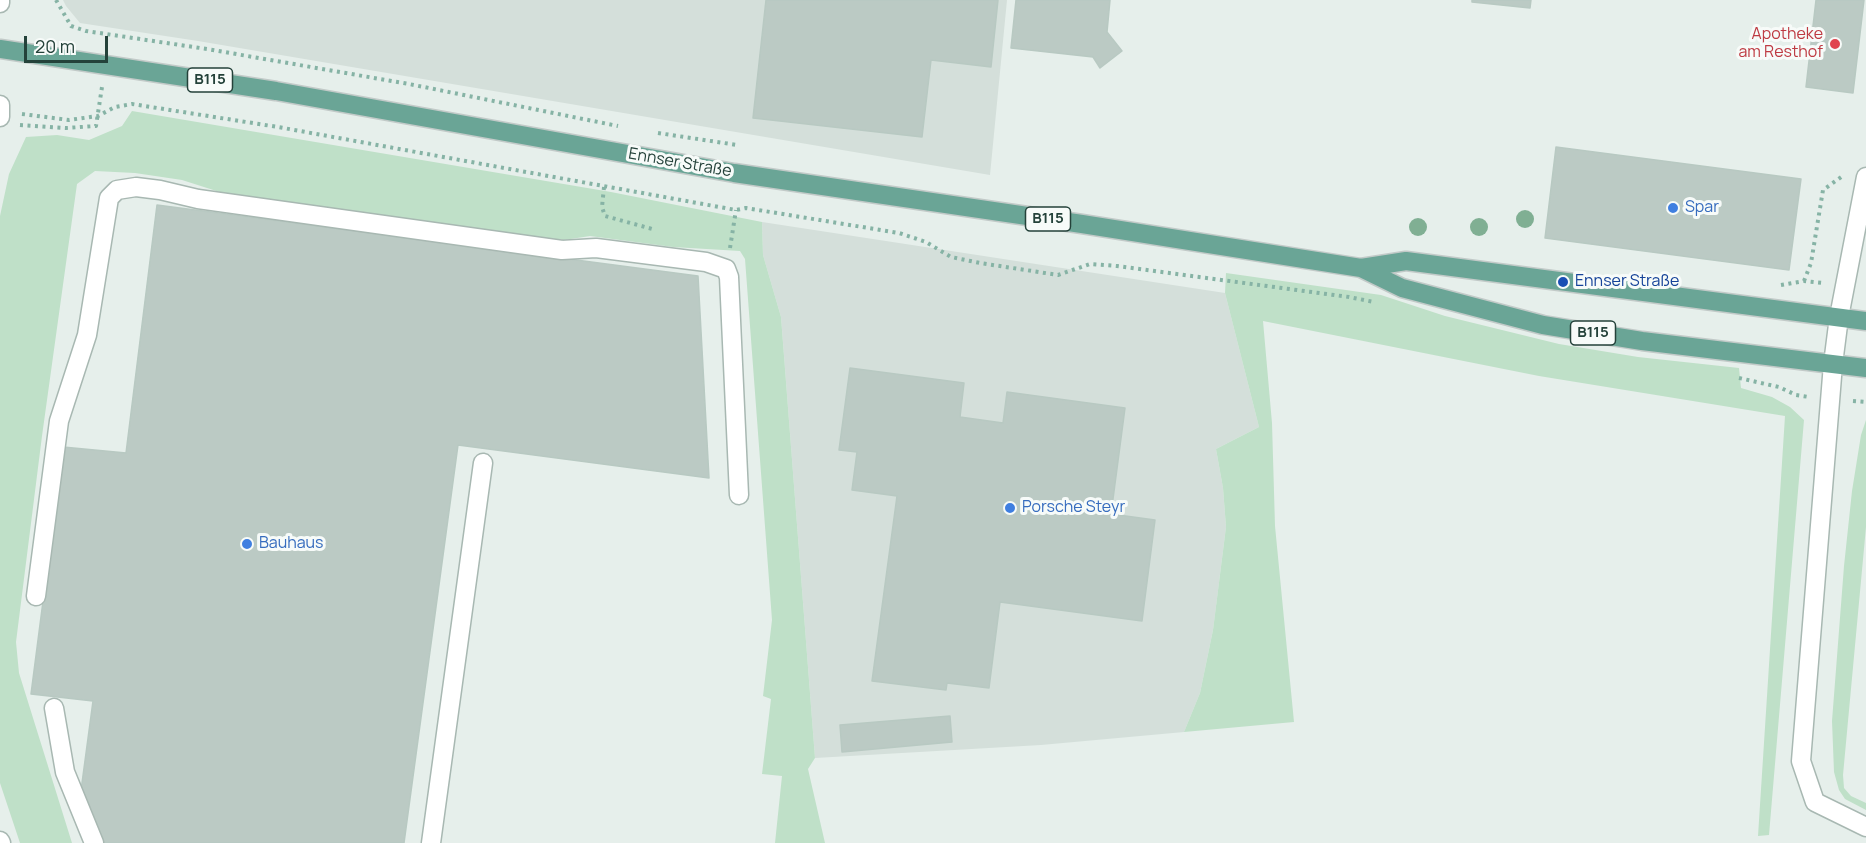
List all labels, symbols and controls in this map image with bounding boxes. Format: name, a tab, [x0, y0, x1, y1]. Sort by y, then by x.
scale bar	[27, 24, 111, 62]
place label: Apotheke am Resthof	[1738, 25, 1823, 63]
text: 20 m	[35, 34, 75, 58]
marker: Apotheke am Resthof	[1828, 37, 1842, 51]
road number: B115	[188, 68, 232, 92]
street label: Ennser Straße	[627, 144, 733, 182]
place label: Spar	[1685, 198, 1719, 218]
marker: Spar	[1666, 201, 1680, 215]
road number: B115	[1026, 207, 1070, 231]
place label: Ennser Straße	[1575, 272, 1679, 292]
marker: Ennser Straße	[1556, 275, 1570, 289]
road number: B115	[1570, 321, 1616, 345]
place label: Porsche Steyr	[1022, 498, 1125, 518]
marker: Porsche Steyr	[1003, 501, 1017, 515]
place label: Bauhaus	[259, 534, 323, 554]
marker: Bauhaus	[240, 537, 254, 551]

